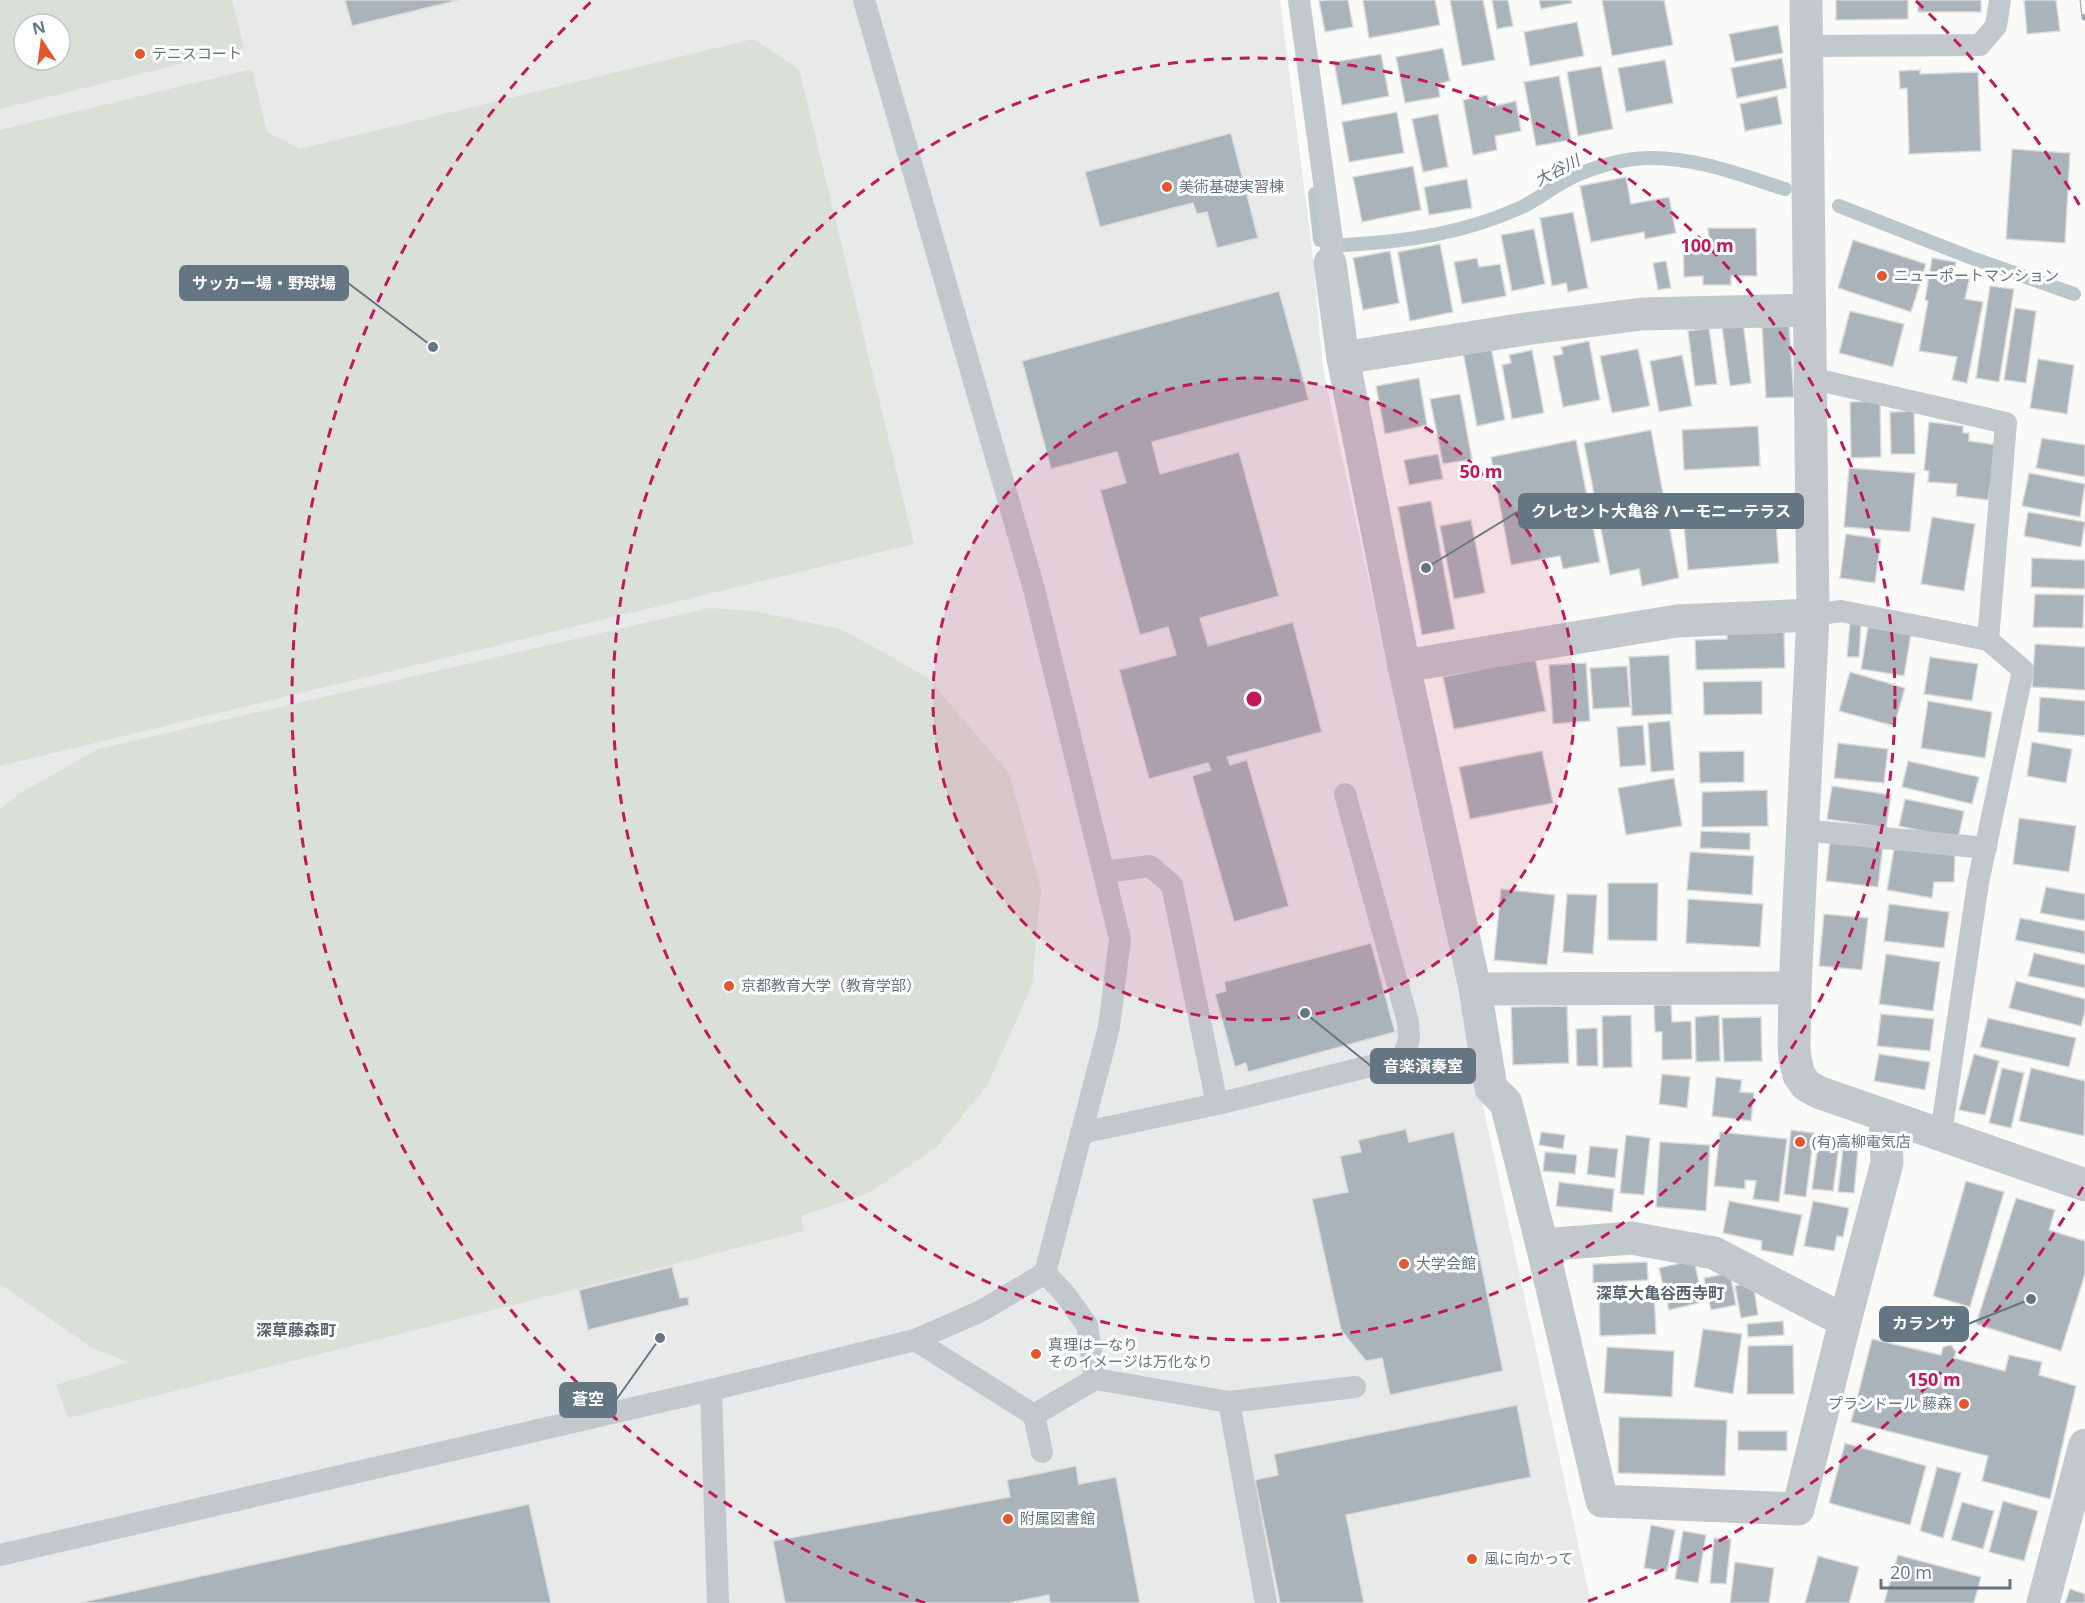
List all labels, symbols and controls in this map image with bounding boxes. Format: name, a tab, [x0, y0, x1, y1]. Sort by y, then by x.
north arrow	[12, 12, 72, 72]
text: N	[30, 15, 47, 40]
place label: テニスコート	[152, 43, 242, 63]
marker: テニスコート	[133, 47, 147, 61]
water label: 大谷川	[1531, 148, 1585, 191]
place label: 美術基礎実習棟	[1179, 176, 1284, 196]
marker: 美術基礎実習棟	[1160, 180, 1174, 194]
text: 100 m	[1680, 233, 1734, 257]
place label: ニューポートマンション	[1894, 265, 2059, 285]
callout: サッカー場・野球場	[180, 266, 348, 300]
marker: ニューポートマンション	[1875, 269, 1889, 283]
text: サッカー場・野球場	[192, 272, 336, 294]
text: 50 m	[1460, 459, 1502, 483]
callout: クレセント大亀谷 ハーモニーテラス	[1519, 494, 1803, 528]
text: クレセント大亀谷 ハーモニーテラス	[1531, 500, 1791, 522]
centre of rings	[1244, 689, 1264, 709]
place label: 京都教育大学（教育学部）	[741, 975, 921, 995]
marker: 京都教育大学（教育学部）	[722, 979, 736, 993]
callout: 音楽演奏室	[1371, 1049, 1475, 1083]
text: 音楽演奏室	[1383, 1055, 1463, 1077]
place label: (有)高柳電気店	[1812, 1131, 1911, 1151]
marker: (有)高柳電気店	[1793, 1135, 1807, 1149]
place label: 大学会館	[1416, 1253, 1476, 1273]
marker: 大学会館	[1397, 1257, 1411, 1271]
district label: 深草大亀谷西寺町	[1596, 1282, 1724, 1304]
callout: カランサ	[1880, 1307, 1968, 1341]
text: カランサ	[1892, 1312, 1956, 1334]
district label: 深草藤森町	[256, 1319, 336, 1341]
place label: 真理は一なり そのイメージは万化なり	[1048, 1334, 1213, 1371]
marker: 真理は一なり そのイメージは万化なり	[1029, 1347, 1043, 1361]
text: 150 m	[1907, 1367, 1961, 1391]
callout: 蒼空	[560, 1383, 616, 1417]
text: 蒼空	[572, 1388, 604, 1410]
place label: プランドール 藤森	[1828, 1393, 1952, 1413]
marker: プランドール 藤森	[1957, 1397, 1971, 1411]
place label: 附属図書館	[1020, 1508, 1095, 1528]
marker: 附属図書館	[1001, 1512, 1015, 1526]
place label: 風に向かって	[1484, 1548, 1573, 1568]
marker: 風に向かって	[1465, 1552, 1479, 1566]
scale bar	[1881, 1552, 2010, 1590]
text: 20 m	[1890, 1560, 1932, 1584]

